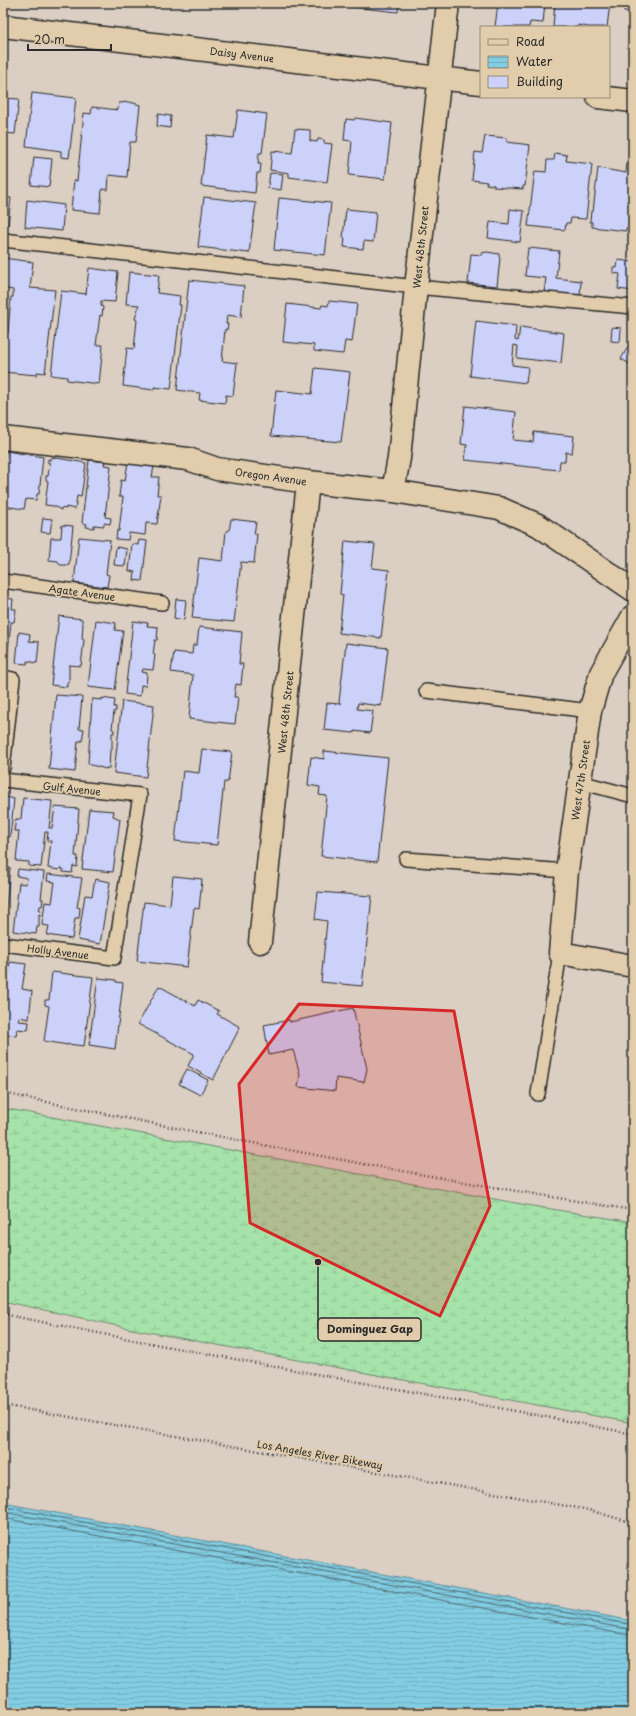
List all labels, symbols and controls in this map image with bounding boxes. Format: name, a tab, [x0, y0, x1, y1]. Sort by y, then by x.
scale bar	[28, 26, 111, 52]
legend	[480, 26, 610, 98]
text: 20 m	[34, 30, 65, 48]
text: Road	[516, 32, 545, 50]
street label: Daisy Avenue	[209, 43, 275, 65]
text: Water	[516, 52, 553, 70]
text: Building	[516, 72, 563, 90]
street label: West 48th Street	[408, 205, 432, 289]
street label: Oregon Avenue	[234, 464, 308, 489]
street label: Agate Avenue	[48, 580, 117, 604]
street label: West 48th Street	[273, 670, 297, 754]
street label: West 47th Street	[567, 739, 593, 821]
street label: Gulf Avenue	[42, 777, 102, 799]
street label: Holly Avenue	[26, 940, 90, 962]
callout: Dominguez Gap	[318, 1318, 421, 1341]
text: Dominguez Gap	[327, 1320, 413, 1337]
street label: Los Angeles River Bikeway	[256, 1436, 384, 1473]

